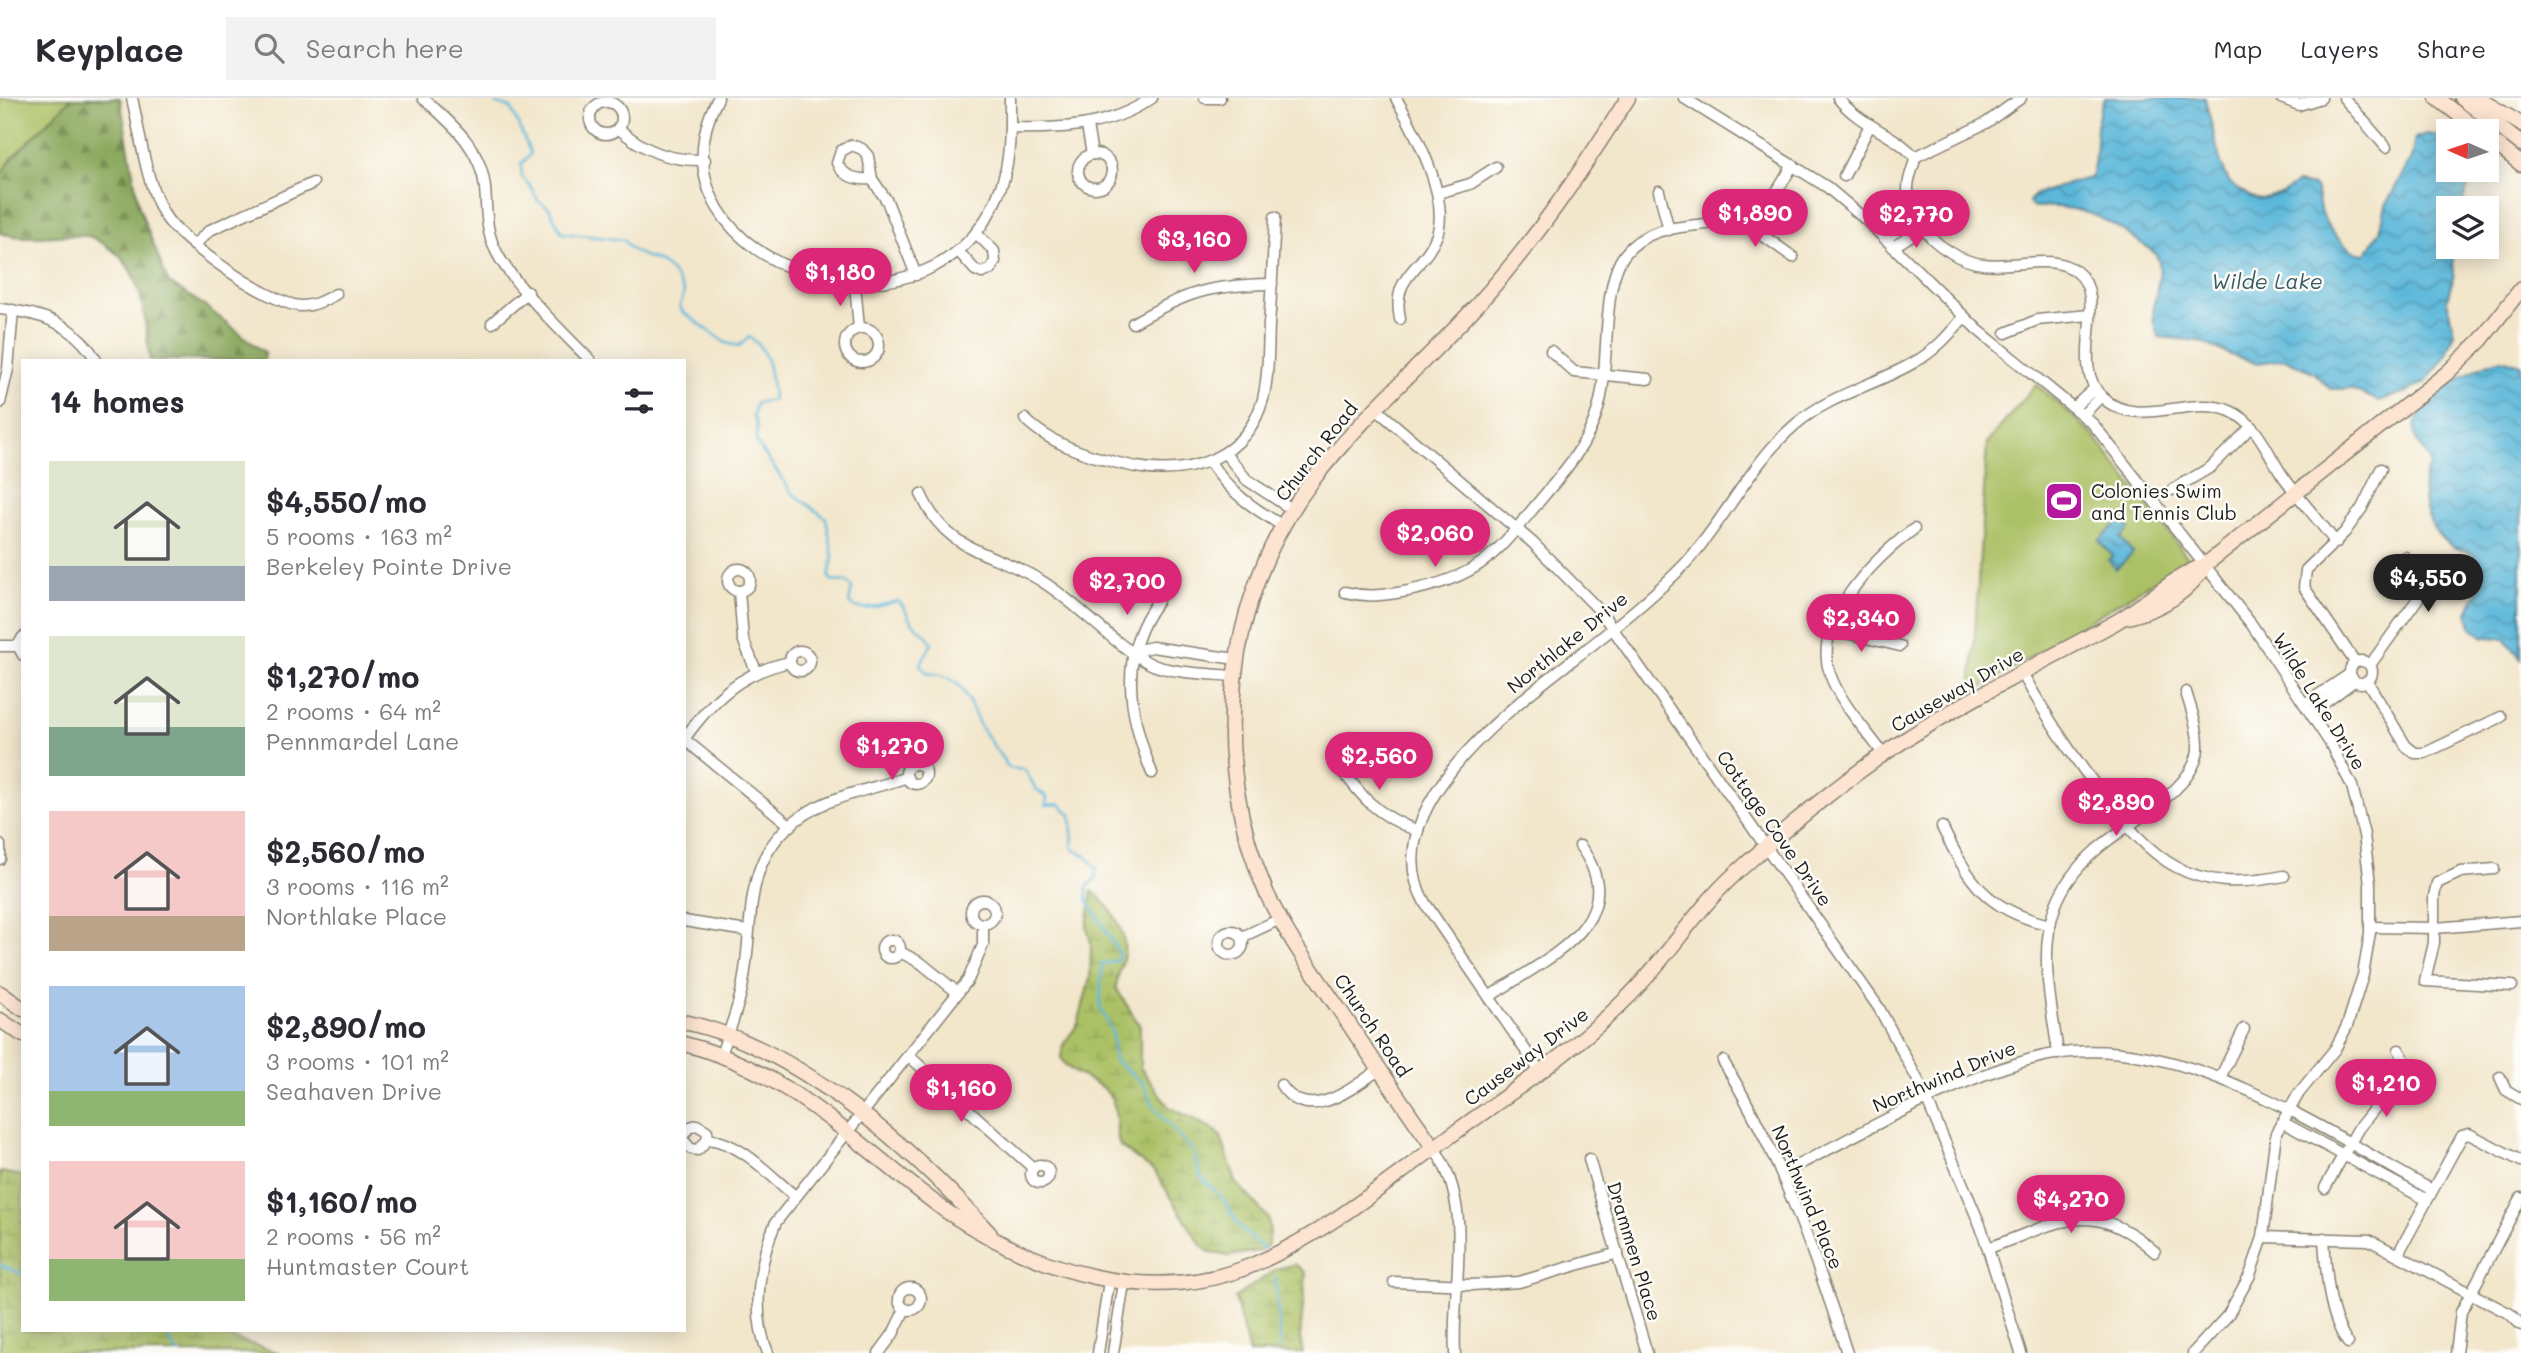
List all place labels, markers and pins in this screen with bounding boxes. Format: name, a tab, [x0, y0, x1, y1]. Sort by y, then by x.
pin: $1,890	[1698, 190, 1812, 249]
pin: $2,770	[1859, 190, 1973, 250]
pin: $3,160	[1137, 216, 1251, 275]
pin: $1,180	[783, 248, 897, 308]
place label: Colonies Swim and Tennis Club	[2091, 478, 2237, 525]
sports icon: Colonies Swim and Tennis Club	[2043, 480, 2085, 522]
pin: $2,060	[1378, 510, 1492, 569]
pin: $4,550	[2371, 554, 2485, 614]
pin: $2,700	[1070, 558, 1184, 617]
pin: $2,340	[1804, 594, 1918, 654]
pin: $1,270	[835, 722, 949, 782]
pin: $2,560	[1322, 732, 1436, 792]
pin: $2,890	[2059, 778, 2173, 838]
pin: $1,210	[2329, 1060, 2443, 1119]
pin: $1,160	[904, 1065, 1018, 1124]
pin: $4,270	[2014, 1176, 2128, 1235]

